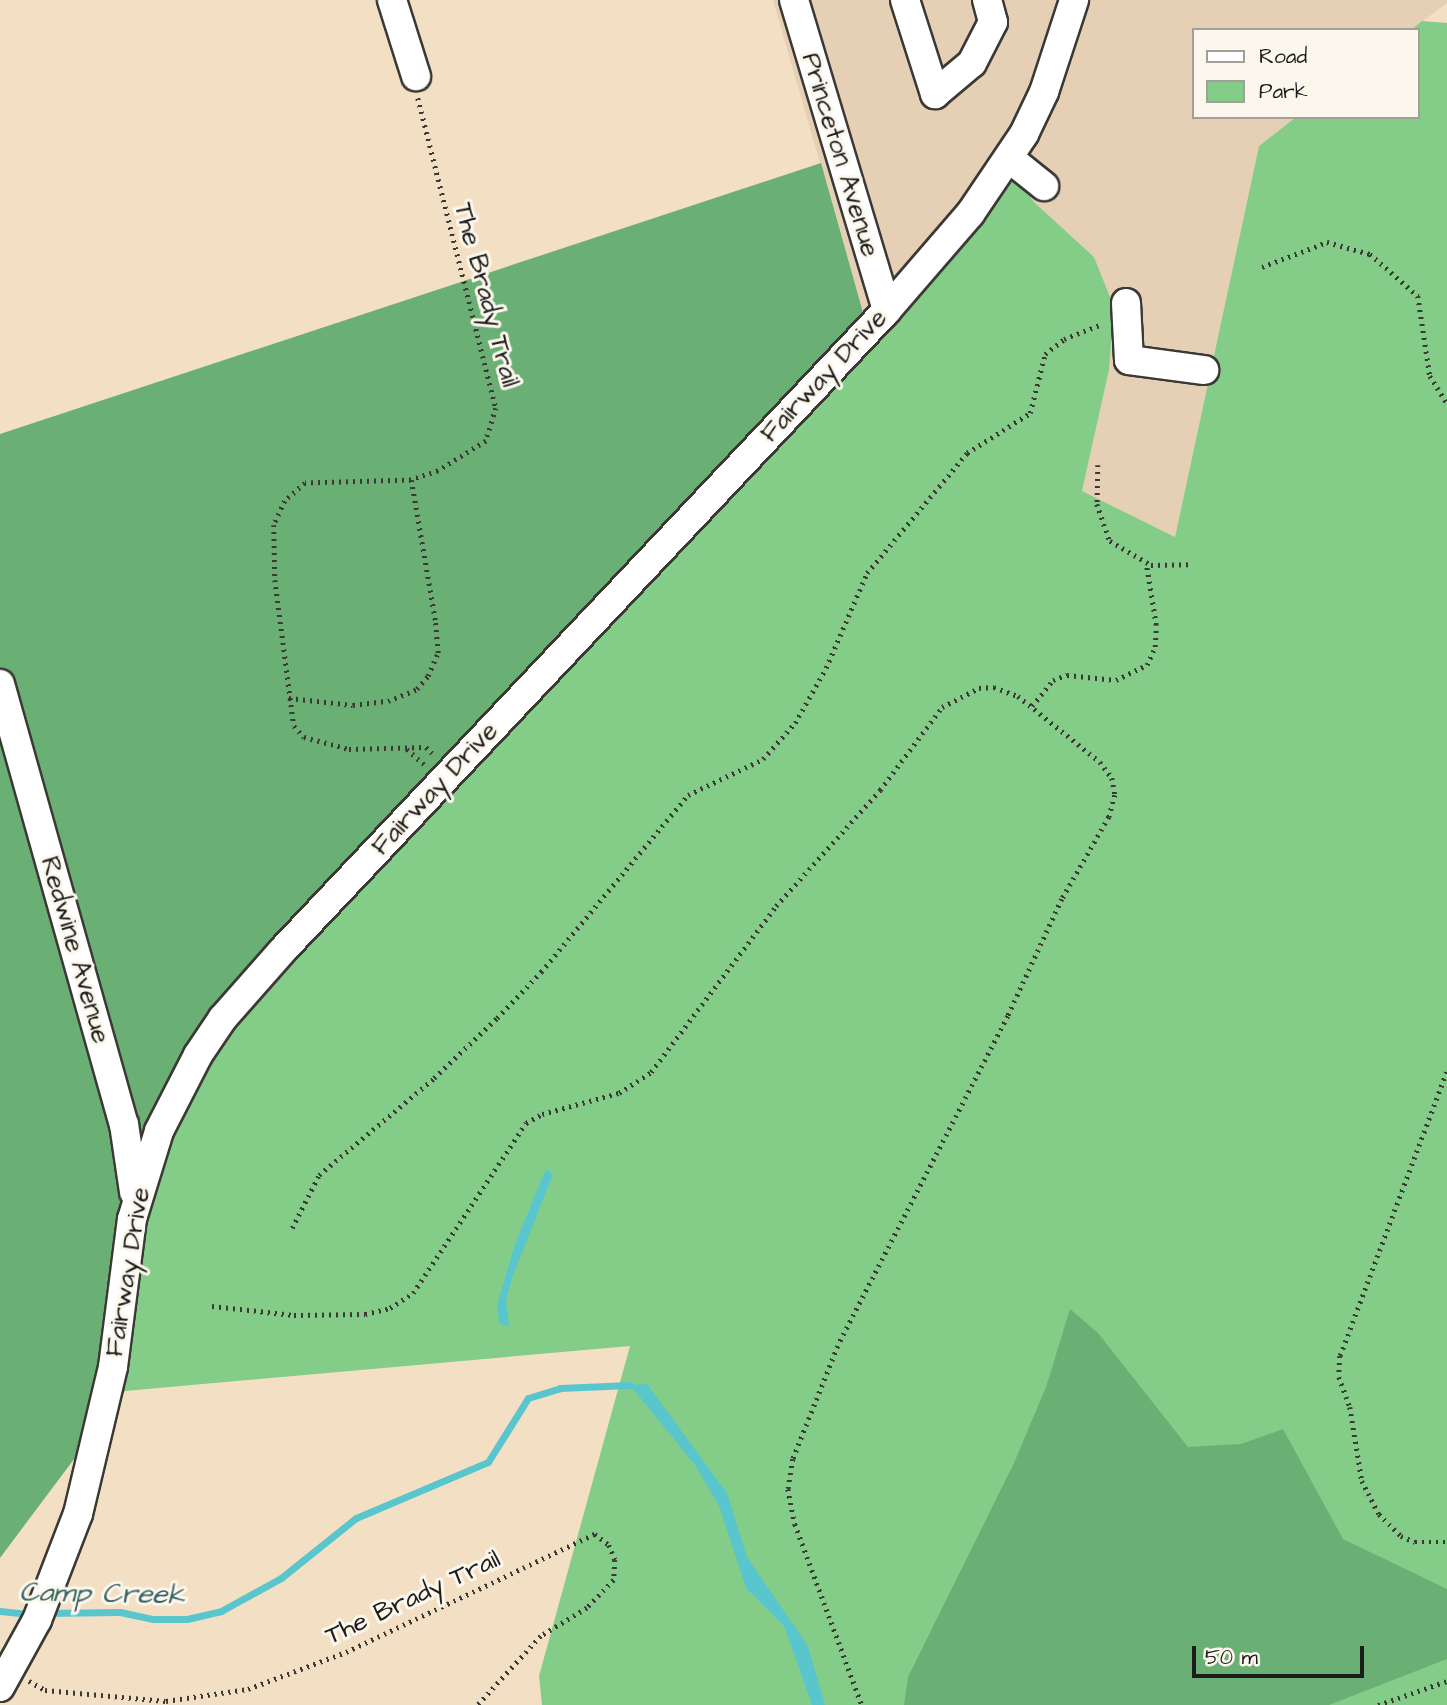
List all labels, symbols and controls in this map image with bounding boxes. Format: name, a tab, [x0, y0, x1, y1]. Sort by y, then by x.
legend	[1192, 28, 1419, 119]
text: Road	[1259, 42, 1307, 71]
street label: Princeton Avenue	[794, 49, 886, 261]
text: Park	[1259, 77, 1308, 106]
street label: The Brady Trail	[446, 199, 526, 391]
street label: Fairway Drive	[754, 303, 894, 449]
street label: Fairway Drive	[365, 716, 505, 862]
street label: Redwine Avenue	[33, 853, 117, 1047]
street label: Fairway Drive	[99, 1185, 157, 1359]
street label: The Brady Trail	[321, 1544, 505, 1652]
water label: Camp Creek	[19, 1576, 185, 1612]
scale bar	[1195, 1632, 1366, 1676]
text: 50 m	[1205, 1643, 1258, 1672]

